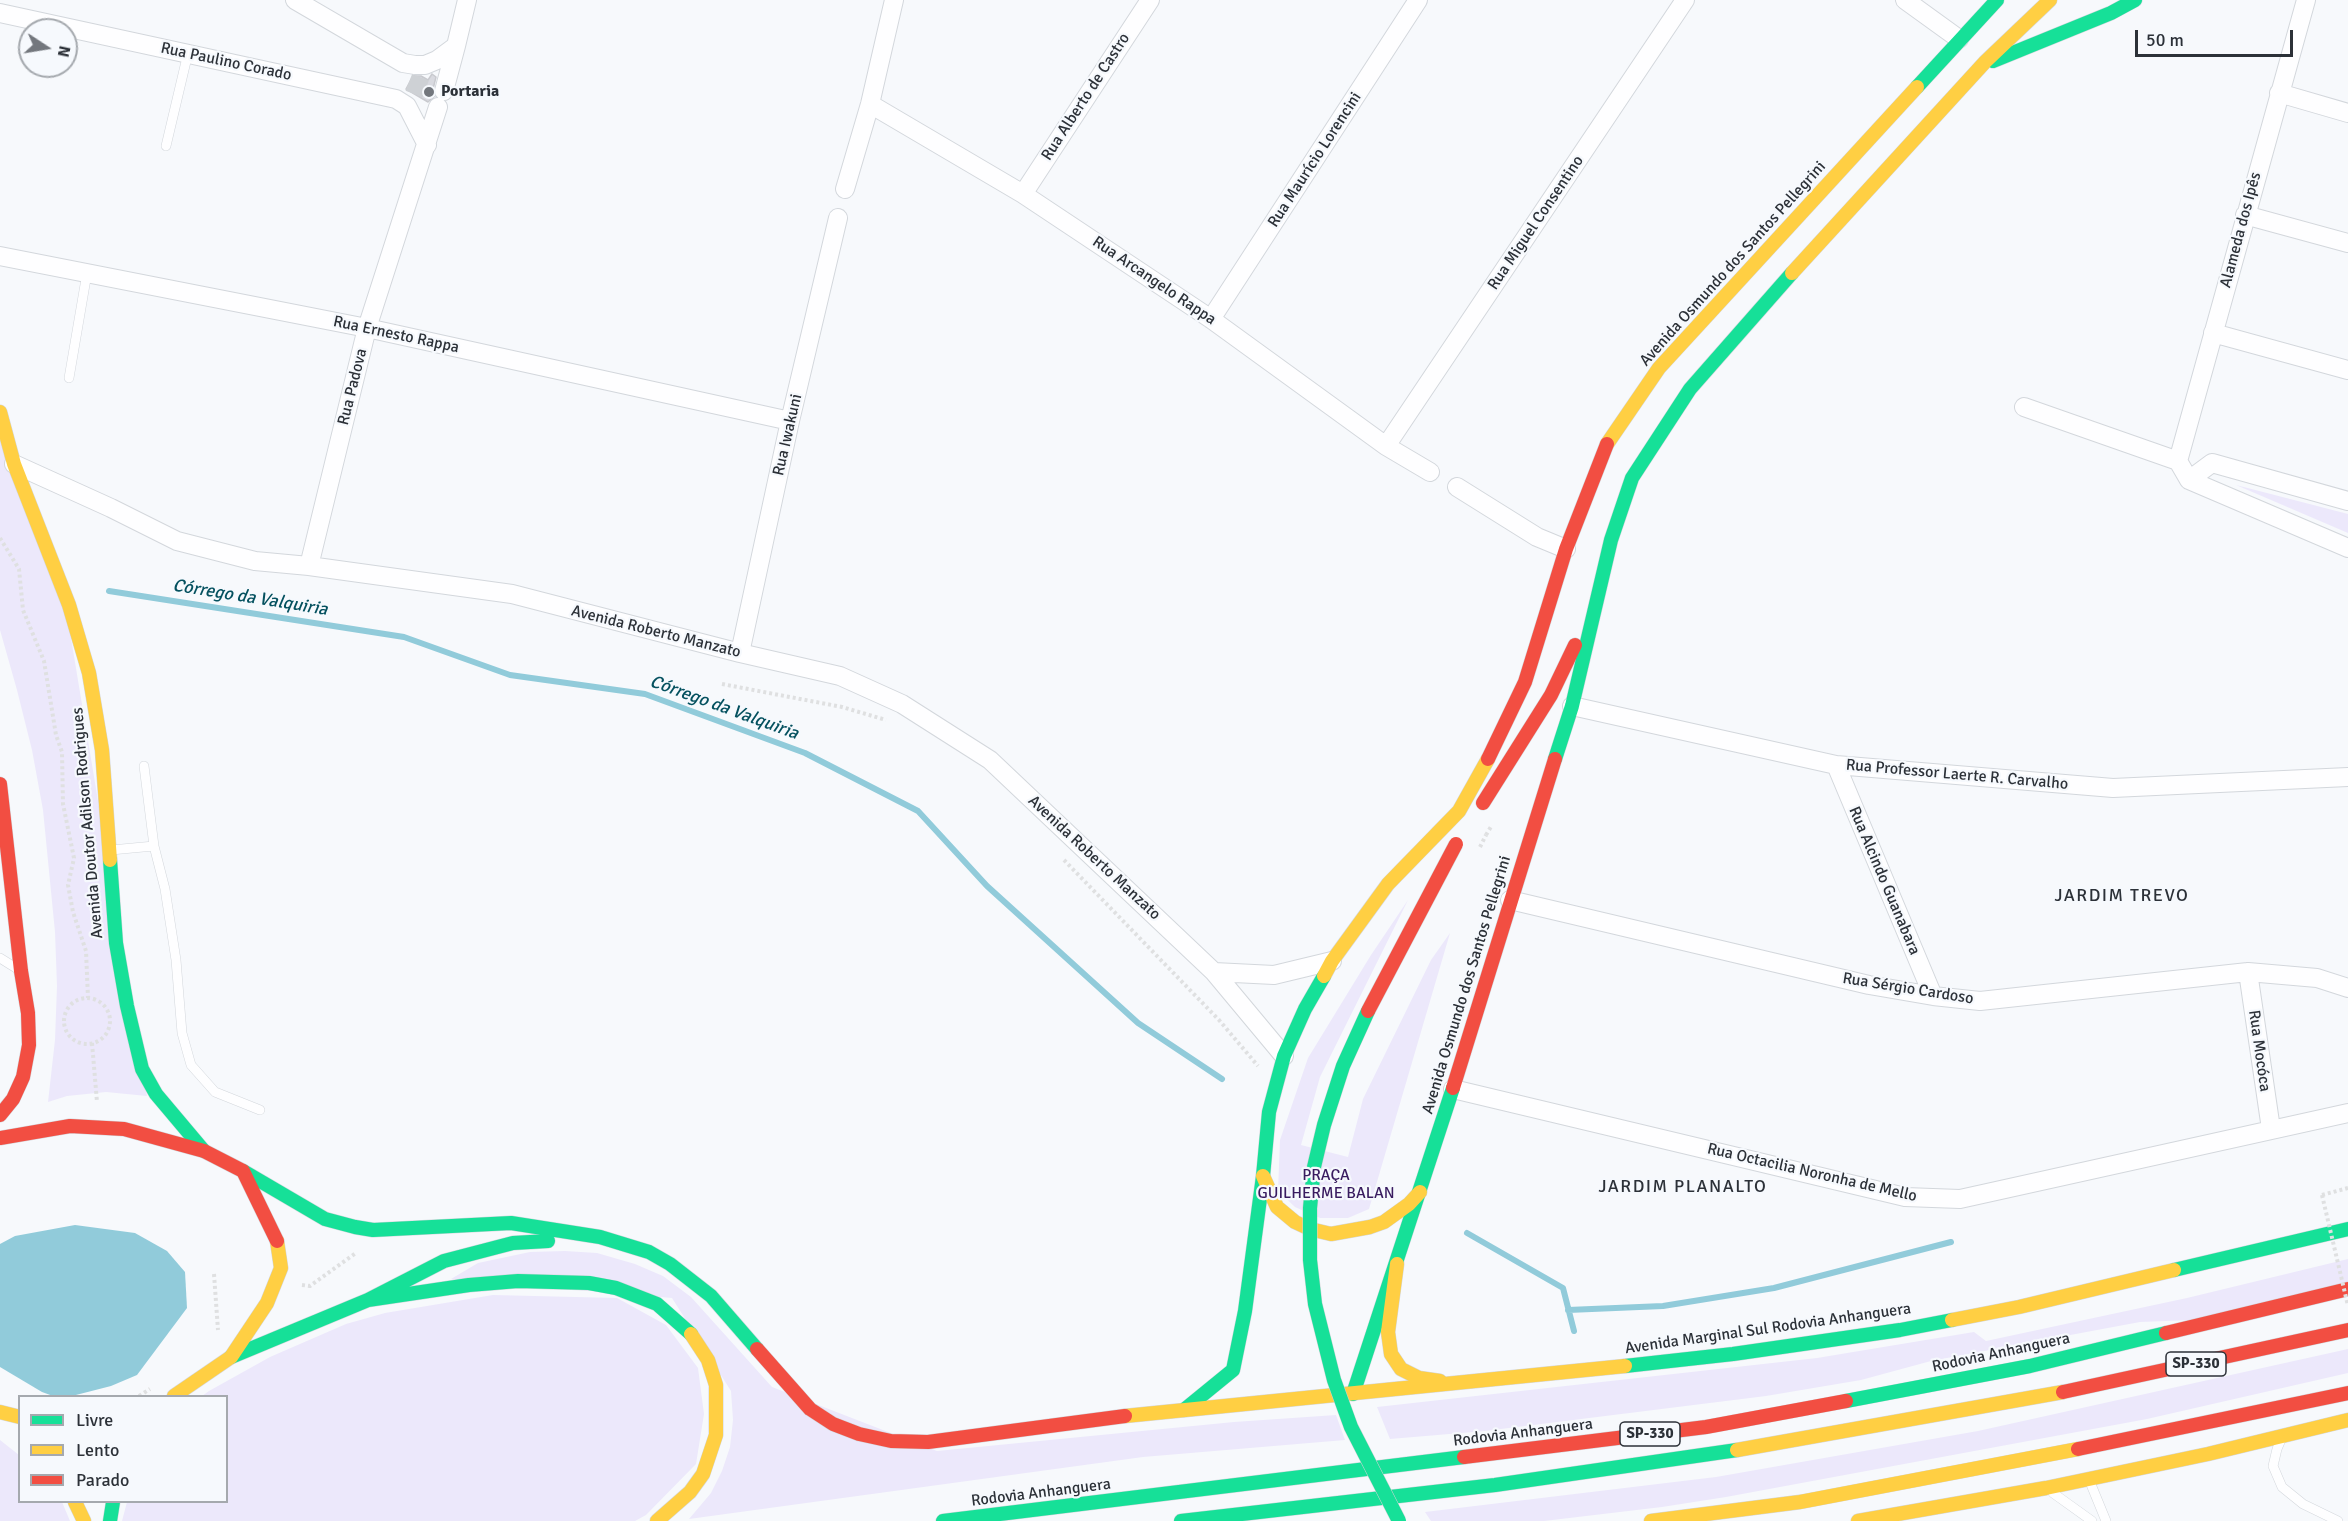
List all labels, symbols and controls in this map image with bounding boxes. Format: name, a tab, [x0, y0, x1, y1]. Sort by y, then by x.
north arrow	[18, 18, 78, 78]
scale bar	[2138, 18, 2296, 56]
text: 50 m	[2146, 29, 2184, 51]
street label: Rua Alberto de Castro	[1038, 30, 1134, 164]
street label: Rua Paulino Corado	[159, 39, 293, 85]
text: N	[53, 44, 75, 59]
place label: Portaria	[441, 82, 499, 102]
marker: Portaria	[422, 85, 436, 99]
street label: Rua Maurício Lorencini	[1264, 89, 1366, 231]
street label: Rua Miguel Consentino	[1484, 152, 1588, 294]
street label: Avenida Osmundo dos Santos Pellegrini	[1636, 158, 1830, 370]
street label: Alameda dos Ipês	[2216, 170, 2266, 290]
street label: Rua Arcangelo Rappa	[1089, 233, 1219, 329]
street label: Rua Ernesto Rappa	[331, 312, 461, 358]
street label: Rua Padova	[334, 347, 372, 427]
street label: Rua Iwakuni	[769, 392, 807, 478]
water label: Córrego da Valquiria	[171, 575, 329, 621]
street label: Avenida Roberto Manzato	[569, 602, 743, 662]
water label: Córrego da Valquiria	[647, 671, 801, 745]
street label: Avenida Doutor Adilson Rodrigues	[68, 707, 108, 939]
street label: Rua Professor Laerte R. Carvalho	[1845, 756, 2069, 794]
street label: Avenida Roberto Manzato	[1024, 792, 1164, 924]
street label: Rua Alcindo Guanabara	[1844, 804, 1924, 958]
street label: Avenida Osmundo dos Santos Pellegrini	[1419, 854, 1515, 1116]
district label: JARDIM TREVO	[2055, 885, 2189, 907]
street label: Rua Sérgio Cardoso	[1841, 969, 1975, 1009]
street label: Rua Mocóca	[2244, 1009, 2274, 1093]
street label: Rua Octacilia Noronha de Mello	[1705, 1140, 1919, 1206]
park label: PRAÇA GUILHERME BALAN	[1257, 1166, 1395, 1204]
district label: JARDIM PLANALTO	[1599, 1176, 1767, 1198]
street label: Avenida Marginal Sul Rodovia Anhanguera	[1624, 1299, 1912, 1359]
street label: Rodovia Anhanguera	[1930, 1329, 2072, 1377]
road number: SP-330	[2166, 1352, 2226, 1376]
legend	[18, 1395, 228, 1503]
text: Livre	[76, 1409, 113, 1431]
street label: Rodovia Anhanguera	[1452, 1415, 1594, 1451]
road number: SP-330	[1620, 1422, 1680, 1446]
text: Lento	[76, 1439, 119, 1461]
text: Parado	[76, 1469, 129, 1491]
street label: Rodovia Anhanguera	[970, 1475, 1112, 1511]

